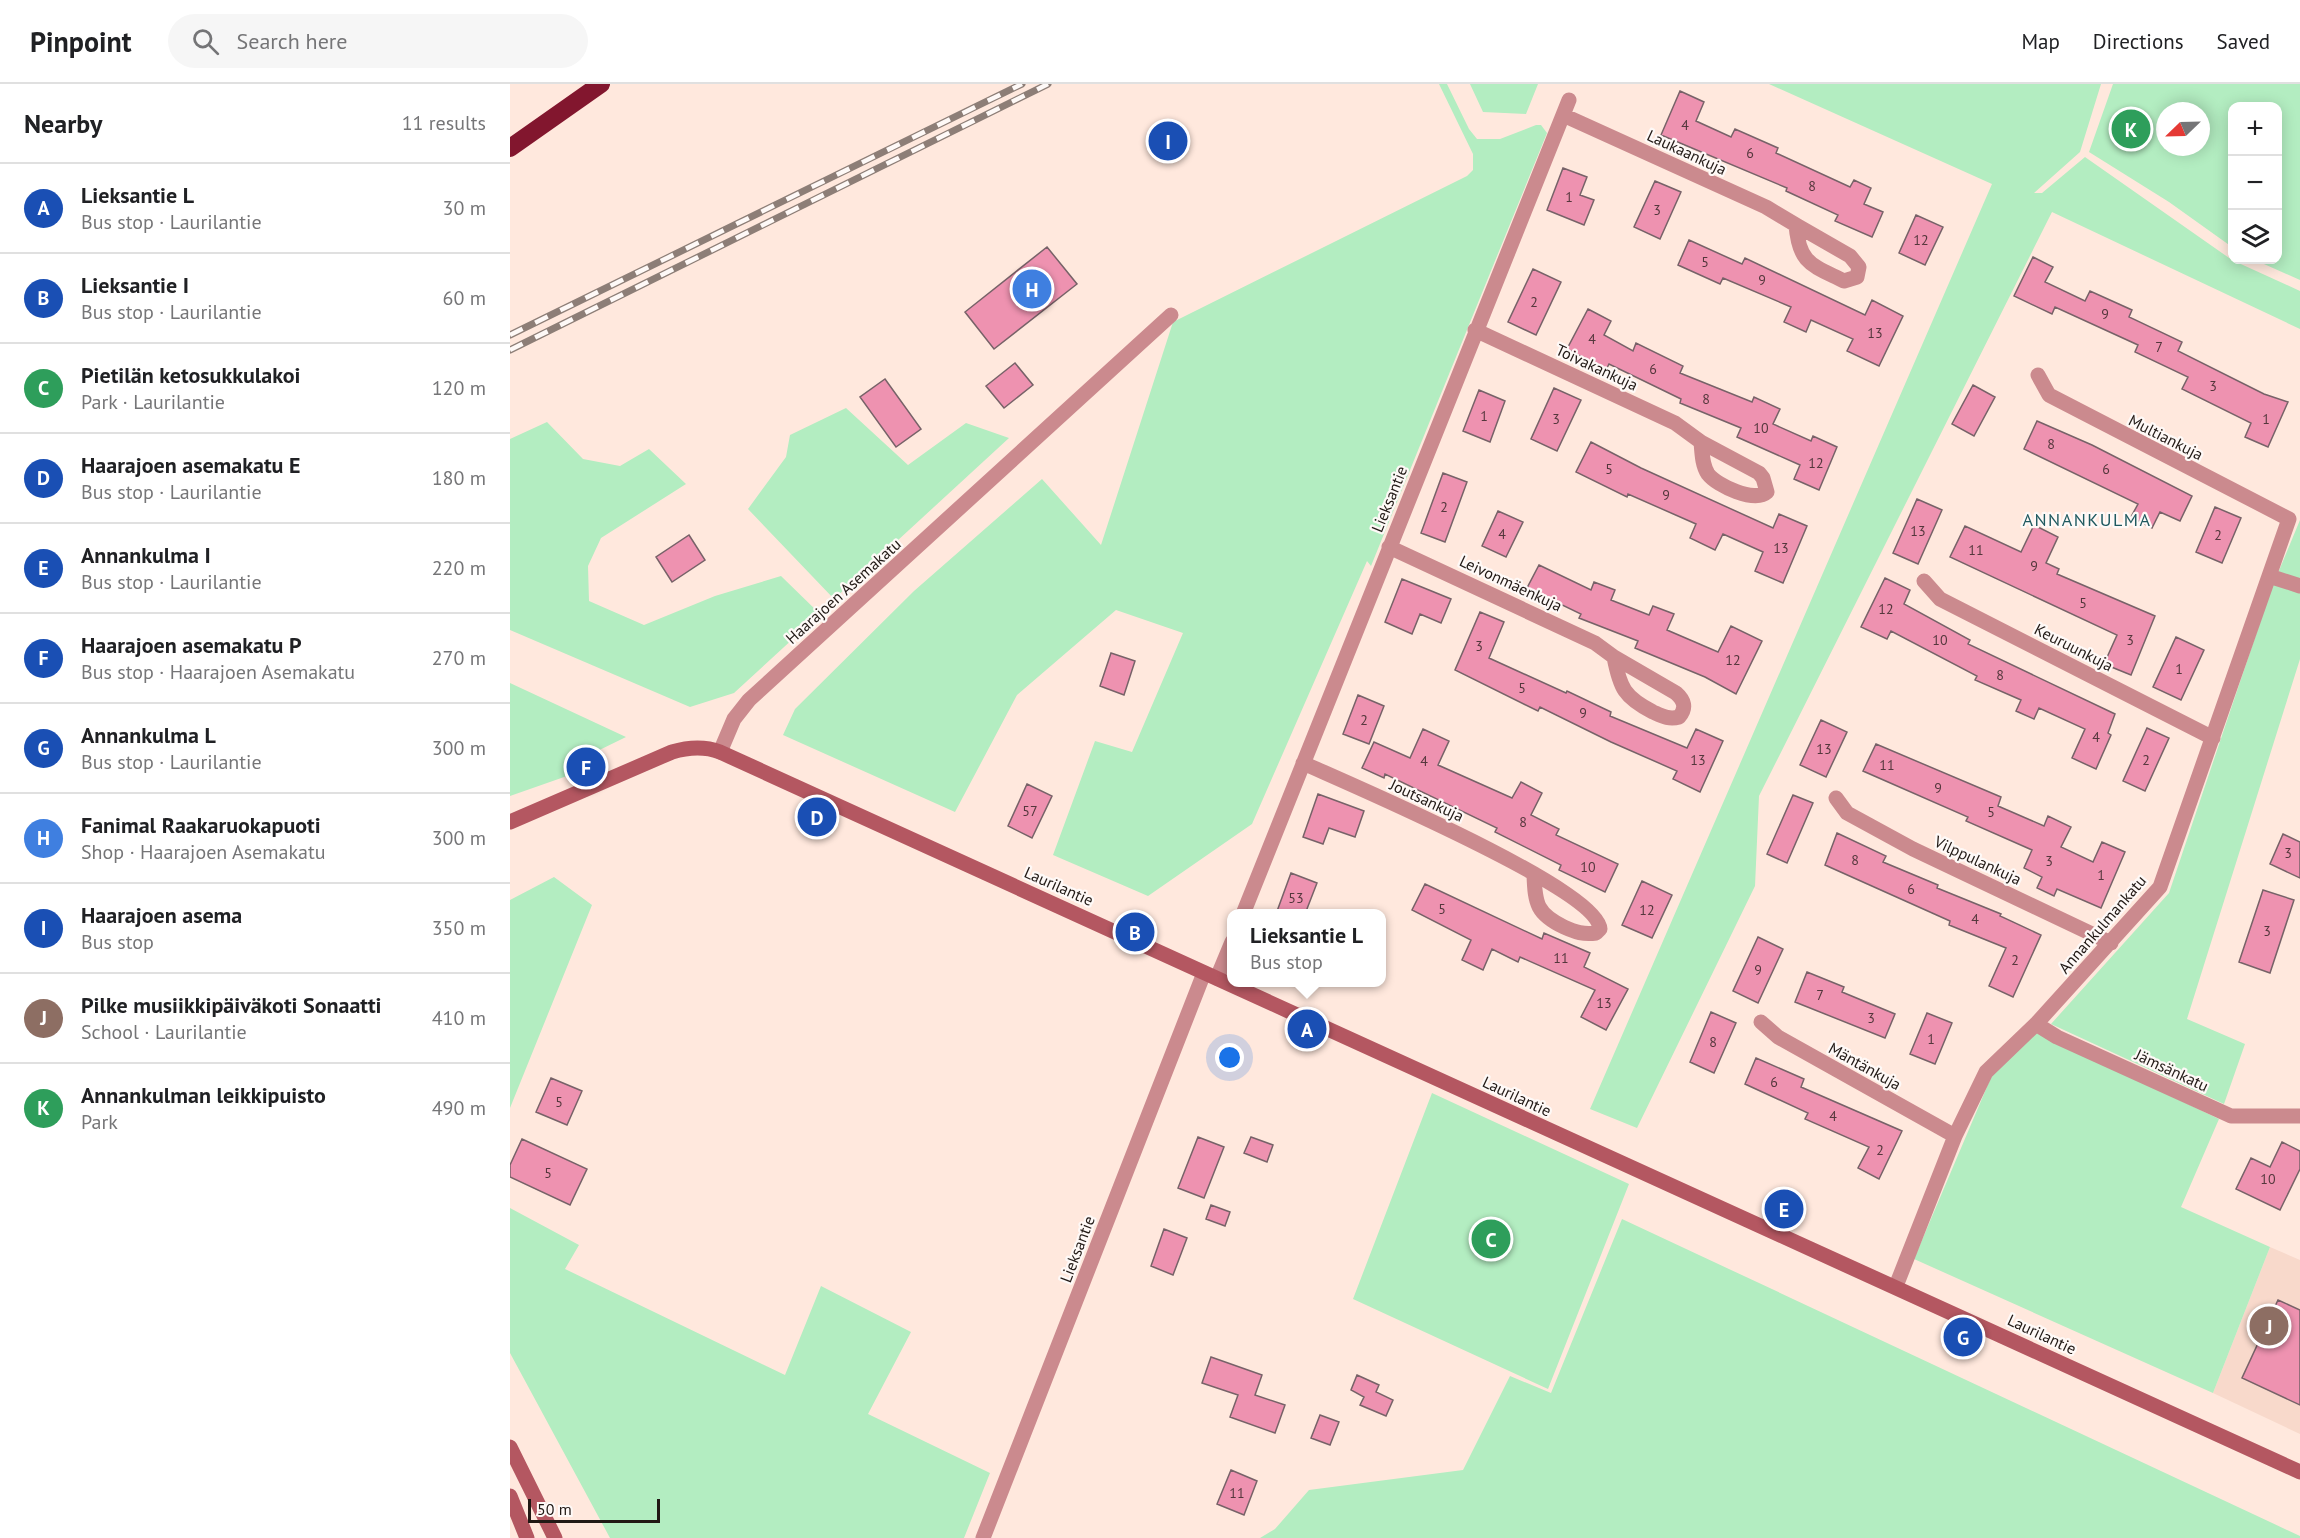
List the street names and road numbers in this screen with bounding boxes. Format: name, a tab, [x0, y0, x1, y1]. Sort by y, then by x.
street label: Laukaankuja	[1644, 125, 1730, 179]
street label: Toivakankuja	[1553, 339, 1641, 395]
street label: Multiankuja	[2125, 410, 2207, 464]
street label: Lieksantie	[1367, 463, 1411, 535]
street label: Haarajoen Asemakatu	[781, 534, 905, 648]
street label: Leivonmäenkuja	[1457, 550, 1565, 616]
street label: Keuruunkuja	[2031, 619, 2117, 675]
street label: Joutsankuja	[1386, 774, 1467, 826]
street label: Vilppulankuja	[1930, 831, 2025, 889]
street label: Laurilantie	[1021, 862, 1097, 910]
street label: Annankulmankatu	[2054, 871, 2150, 977]
street label: Mäntänkuja	[1825, 1038, 1905, 1094]
street label: Jämsänkatu	[2131, 1044, 2212, 1096]
street label: Laurilantie	[1479, 1071, 1555, 1121]
street label: Lieksantie	[1055, 1213, 1099, 1285]
street label: Laurilantie	[2004, 1309, 2080, 1359]

